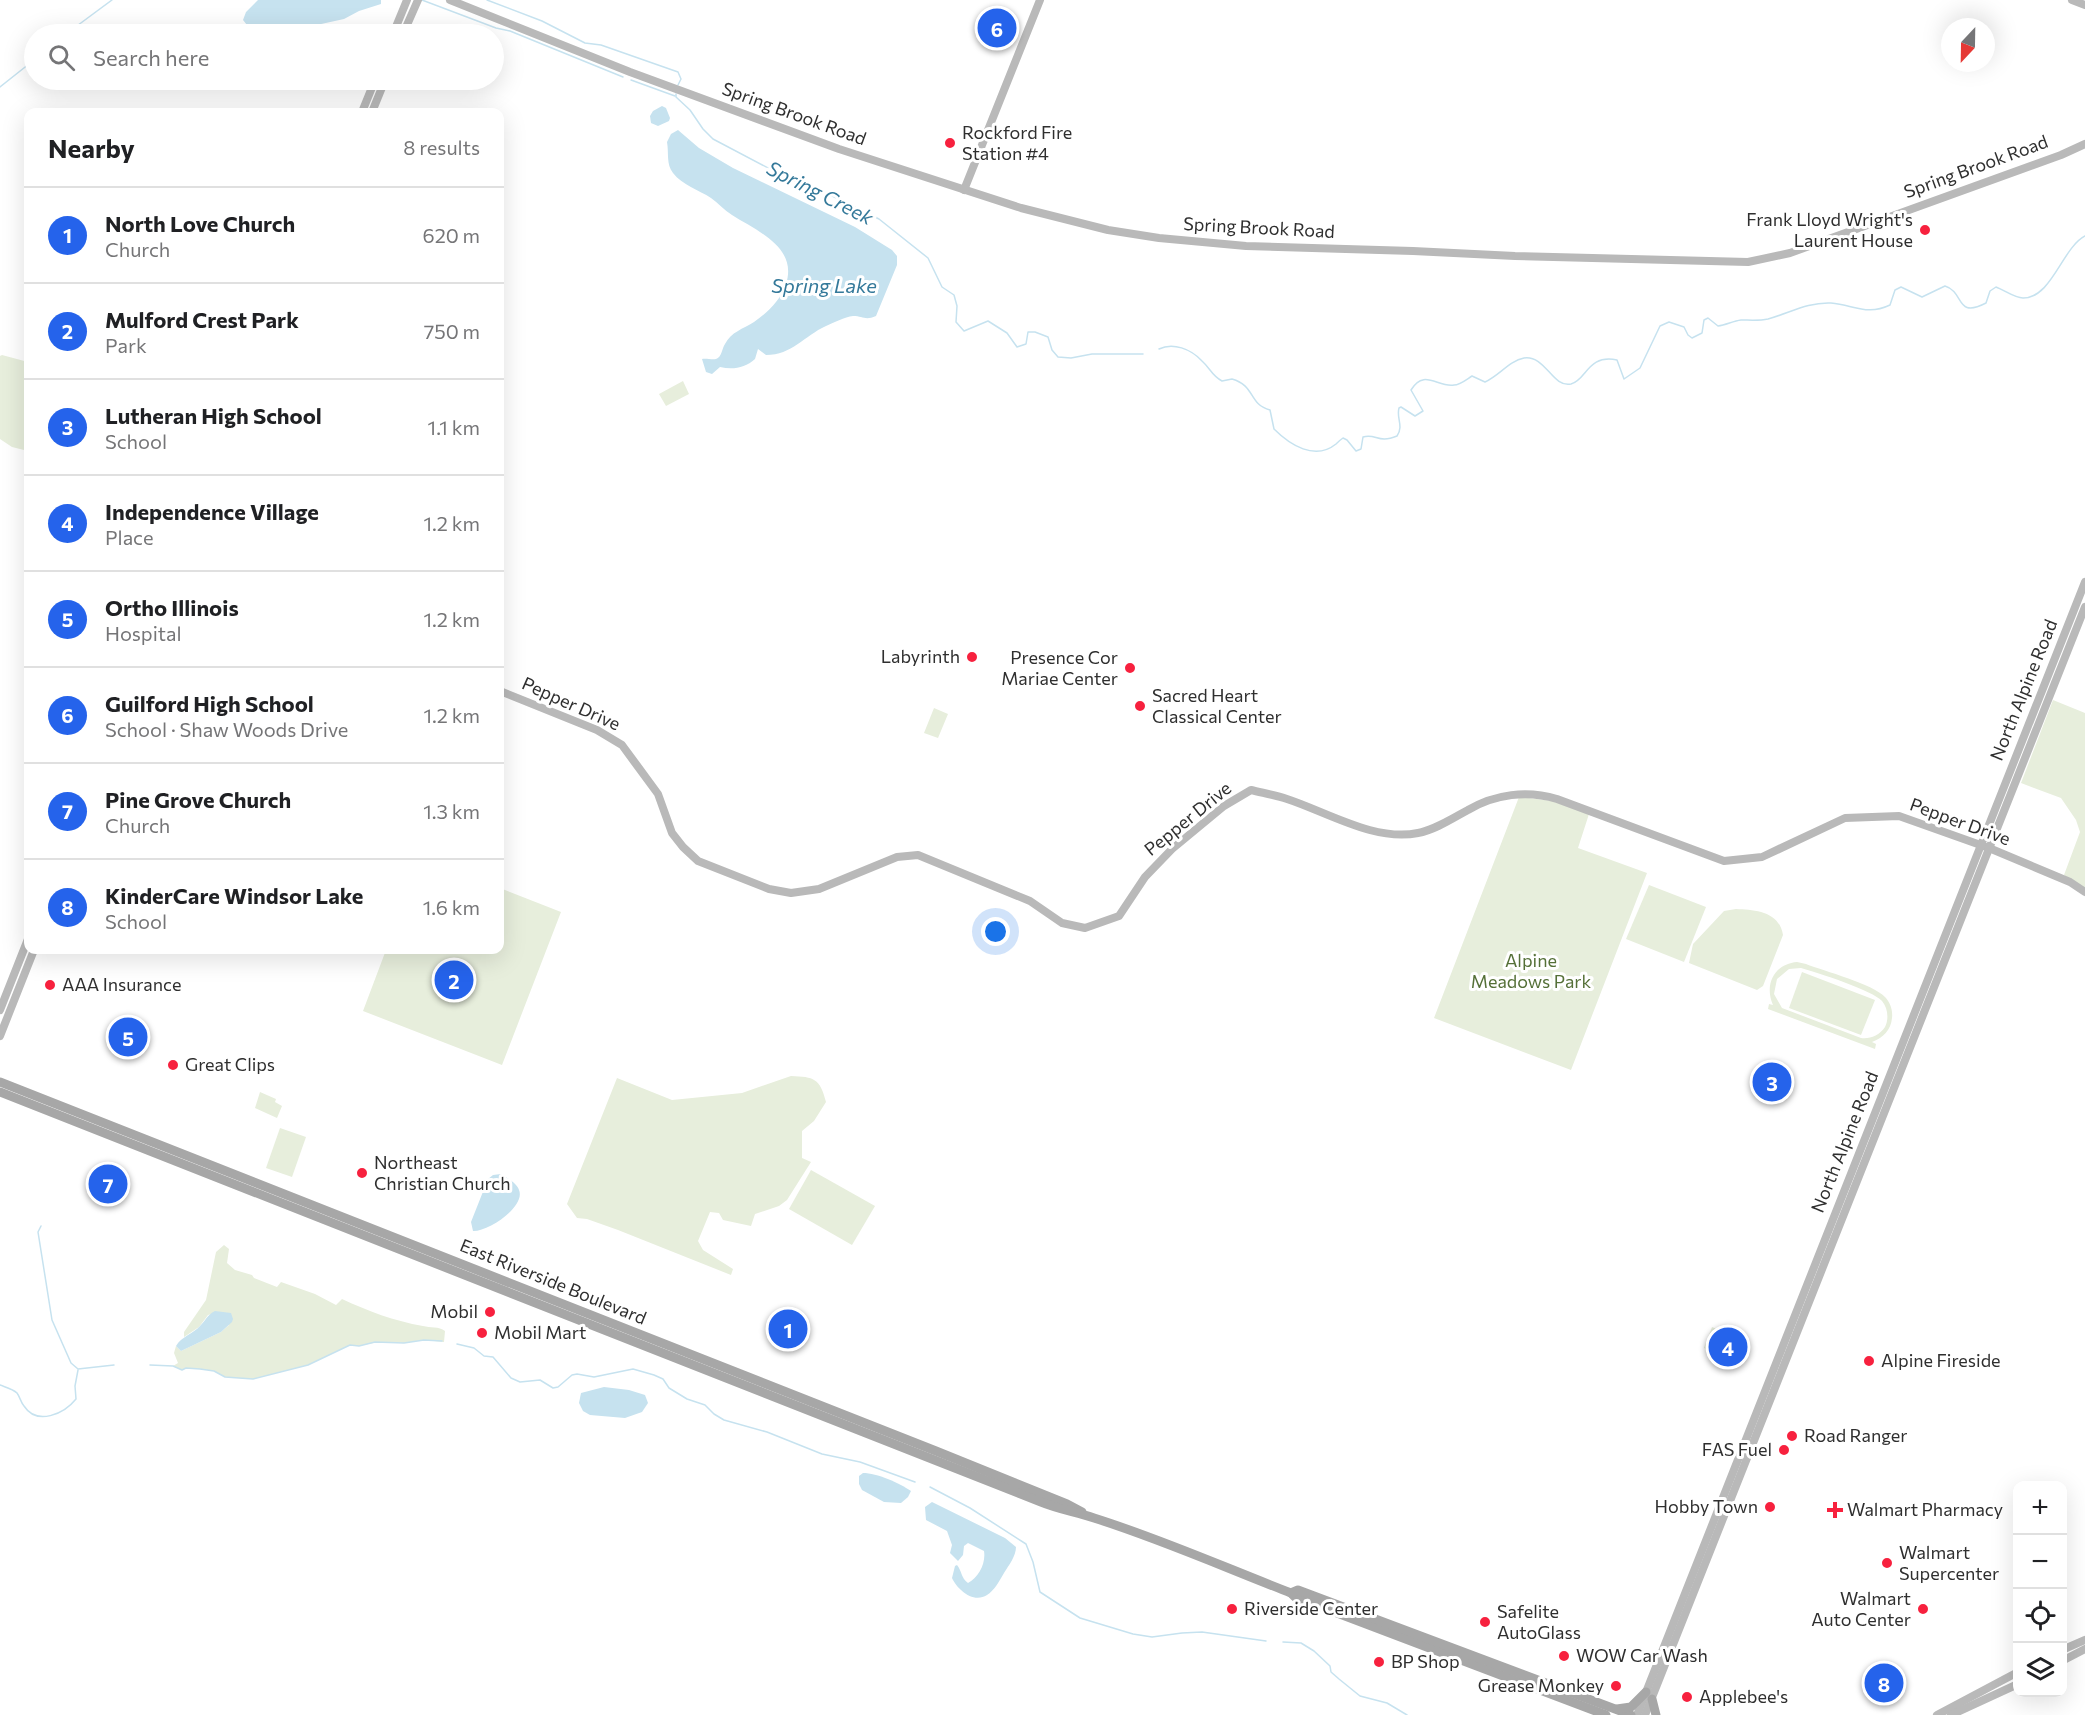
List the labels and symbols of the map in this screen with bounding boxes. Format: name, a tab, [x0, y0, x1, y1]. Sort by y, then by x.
pin: 6	[978, 6, 1016, 51]
north arrow	[1941, 18, 1995, 72]
street label: Spring Brook Road	[719, 77, 869, 149]
place label: Rockford Fire Station #4	[962, 121, 1072, 164]
street label: Spring Brook Road	[1901, 130, 2051, 202]
marker: Rockford Fire Station #4	[943, 136, 957, 150]
water label: Spring Creek	[763, 155, 879, 230]
place label: Frank Lloyd Wright's Laurent House	[1746, 208, 1913, 251]
street label: Spring Brook Road	[1183, 212, 1335, 242]
marker: Frank Lloyd Wright's Laurent House	[1918, 223, 1932, 237]
water label: Spring Lake	[771, 273, 877, 297]
street label: North Alpine Road	[1985, 616, 2061, 763]
place label: Labyrinth	[881, 645, 960, 667]
place label: Presence Cor Mariae Center	[1001, 646, 1118, 689]
marker: Labyrinth	[965, 650, 979, 664]
marker: Presence Cor Mariae Center	[1123, 661, 1137, 675]
street label: Pepper Drive	[519, 672, 624, 735]
place label: Sacred Heart Classical Center	[1152, 684, 1282, 727]
marker: Sacred Heart Classical Center	[1133, 699, 1147, 713]
street label: Pepper Drive	[1139, 777, 1235, 860]
street label: Pepper Drive	[1907, 793, 2014, 849]
your location	[981, 917, 1010, 946]
park label: Alpine Meadows Park	[1471, 949, 1592, 992]
pin: 2	[434, 958, 474, 1002]
place label: AAA Insurance	[62, 973, 181, 995]
marker: AAA Insurance	[43, 978, 57, 992]
pin: 5	[108, 1014, 148, 1060]
place label: Great Clips	[185, 1053, 275, 1075]
marker: Great Clips	[166, 1058, 180, 1072]
pin: 3	[1752, 1060, 1792, 1104]
street label: North Alpine Road	[1806, 1068, 1882, 1215]
place label: Northeast Christian Church	[374, 1151, 511, 1194]
pin: 7	[88, 1162, 128, 1206]
marker: Northeast Christian Church	[355, 1166, 369, 1180]
street label: East Riverside Boulevard	[457, 1234, 650, 1329]
place label: Mobil	[430, 1300, 478, 1322]
marker: Mobil	[483, 1305, 497, 1319]
pin: 1	[768, 1306, 808, 1352]
place label: Mobil Mart	[494, 1321, 586, 1343]
pin: 4	[1708, 1324, 1748, 1370]
marker: Mobil Mart	[475, 1326, 489, 1340]
place label: Alpine Fireside	[1881, 1349, 2001, 1371]
marker: Alpine Fireside	[1862, 1354, 1876, 1368]
place label: Road Ranger	[1804, 1424, 1907, 1446]
marker: Road Ranger	[1785, 1429, 1799, 1443]
place label: FAS Fuel	[1702, 1438, 1772, 1460]
marker: FAS Fuel	[1777, 1443, 1791, 1457]
place label: Hobby Town	[1655, 1495, 1758, 1517]
place label: Walmart Pharmacy	[1847, 1498, 2003, 1520]
marker: Hobby Town	[1763, 1500, 1777, 1514]
marker: Walmart Pharmacy	[1828, 1503, 1842, 1517]
place label: Walmart Supercenter	[1899, 1541, 1999, 1584]
marker: Walmart Supercenter	[1880, 1556, 1894, 1570]
place label: Walmart Auto Center	[1811, 1587, 1911, 1630]
place label: Riverside Center	[1244, 1597, 1378, 1619]
place label: Safelite AutoGlass	[1497, 1600, 1581, 1643]
marker: Riverside Center	[1225, 1602, 1239, 1616]
marker: Walmart Auto Center	[1916, 1602, 1930, 1616]
marker: Safelite AutoGlass	[1478, 1615, 1492, 1629]
place label: WOW Car Wash	[1576, 1644, 1708, 1666]
marker: WOW Car Wash	[1557, 1649, 1571, 1663]
place label: BP Shop	[1391, 1650, 1460, 1672]
marker: BP Shop	[1372, 1655, 1386, 1669]
pin: 8	[1864, 1660, 1904, 1706]
place label: Grease Monkey	[1478, 1674, 1604, 1696]
marker: Grease Monkey	[1609, 1679, 1623, 1693]
place label: Applebee's	[1699, 1685, 1788, 1707]
marker: Applebee's	[1680, 1690, 1694, 1704]

